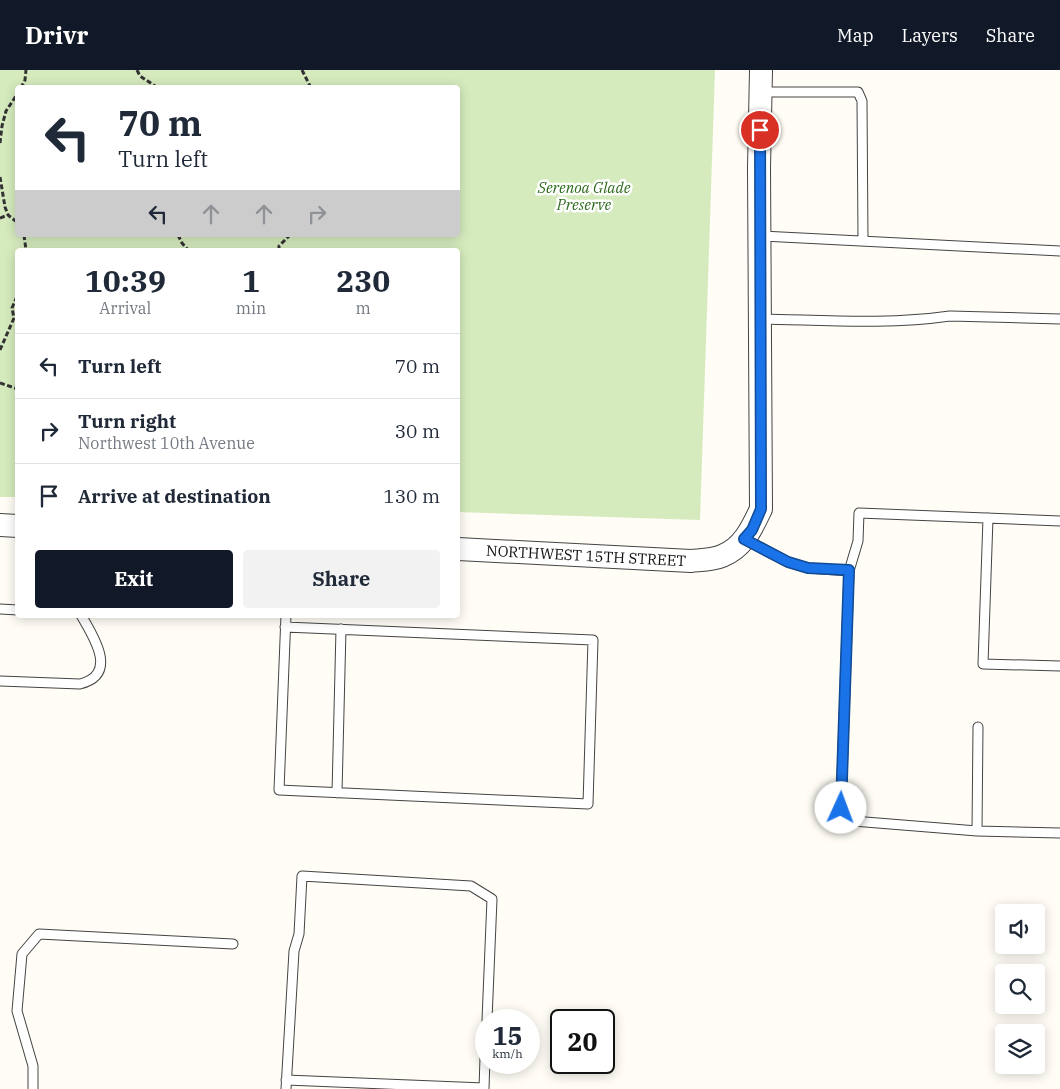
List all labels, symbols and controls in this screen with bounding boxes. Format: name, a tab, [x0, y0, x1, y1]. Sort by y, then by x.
text: Drivr	[25, 19, 88, 51]
text: Map	[837, 24, 874, 47]
text: Layers	[902, 24, 958, 47]
text: Share	[986, 24, 1035, 47]
text: 70 m	[118, 100, 202, 146]
icon: left	[35, 105, 100, 170]
pin	[739, 109, 781, 151]
icon: arrive	[746, 116, 774, 144]
text: Turn left	[118, 144, 208, 173]
park label: Serenoa Glade Preserve	[537, 178, 631, 214]
icon: left	[144, 200, 172, 228]
icon: ahead	[197, 200, 225, 228]
icon: ahead	[250, 200, 278, 228]
icon: right	[303, 200, 331, 228]
text: 10:39	[85, 261, 166, 300]
text: 1	[242, 261, 260, 300]
text: 230	[336, 261, 390, 300]
text: Arrival	[99, 298, 151, 318]
text: min	[236, 298, 266, 318]
text: m	[356, 298, 371, 318]
icon: left	[35, 352, 63, 380]
text: Turn left	[78, 354, 161, 378]
text: 70 m	[395, 354, 440, 378]
text: Turn right	[78, 409, 176, 433]
icon: right	[35, 417, 63, 445]
text: 30 m	[395, 419, 440, 443]
text: Northwest 10th Avenue	[78, 433, 255, 453]
icon: arrive	[35, 482, 63, 510]
text: Arrive at destination	[78, 484, 271, 508]
text: 130 m	[383, 484, 440, 508]
street label: NORTHWEST 15TH STREET	[486, 541, 687, 570]
button: Exit	[35, 550, 233, 608]
button: Share	[243, 550, 440, 608]
position arrow	[814, 781, 866, 833]
map controls	[995, 904, 1045, 1074]
button: sound	[995, 904, 1045, 954]
button: search	[995, 964, 1045, 1014]
speed limit sign: 20	[550, 1009, 615, 1074]
text: 15	[492, 1019, 523, 1052]
button: layers	[995, 1024, 1045, 1074]
text: km/h	[492, 1046, 523, 1061]

